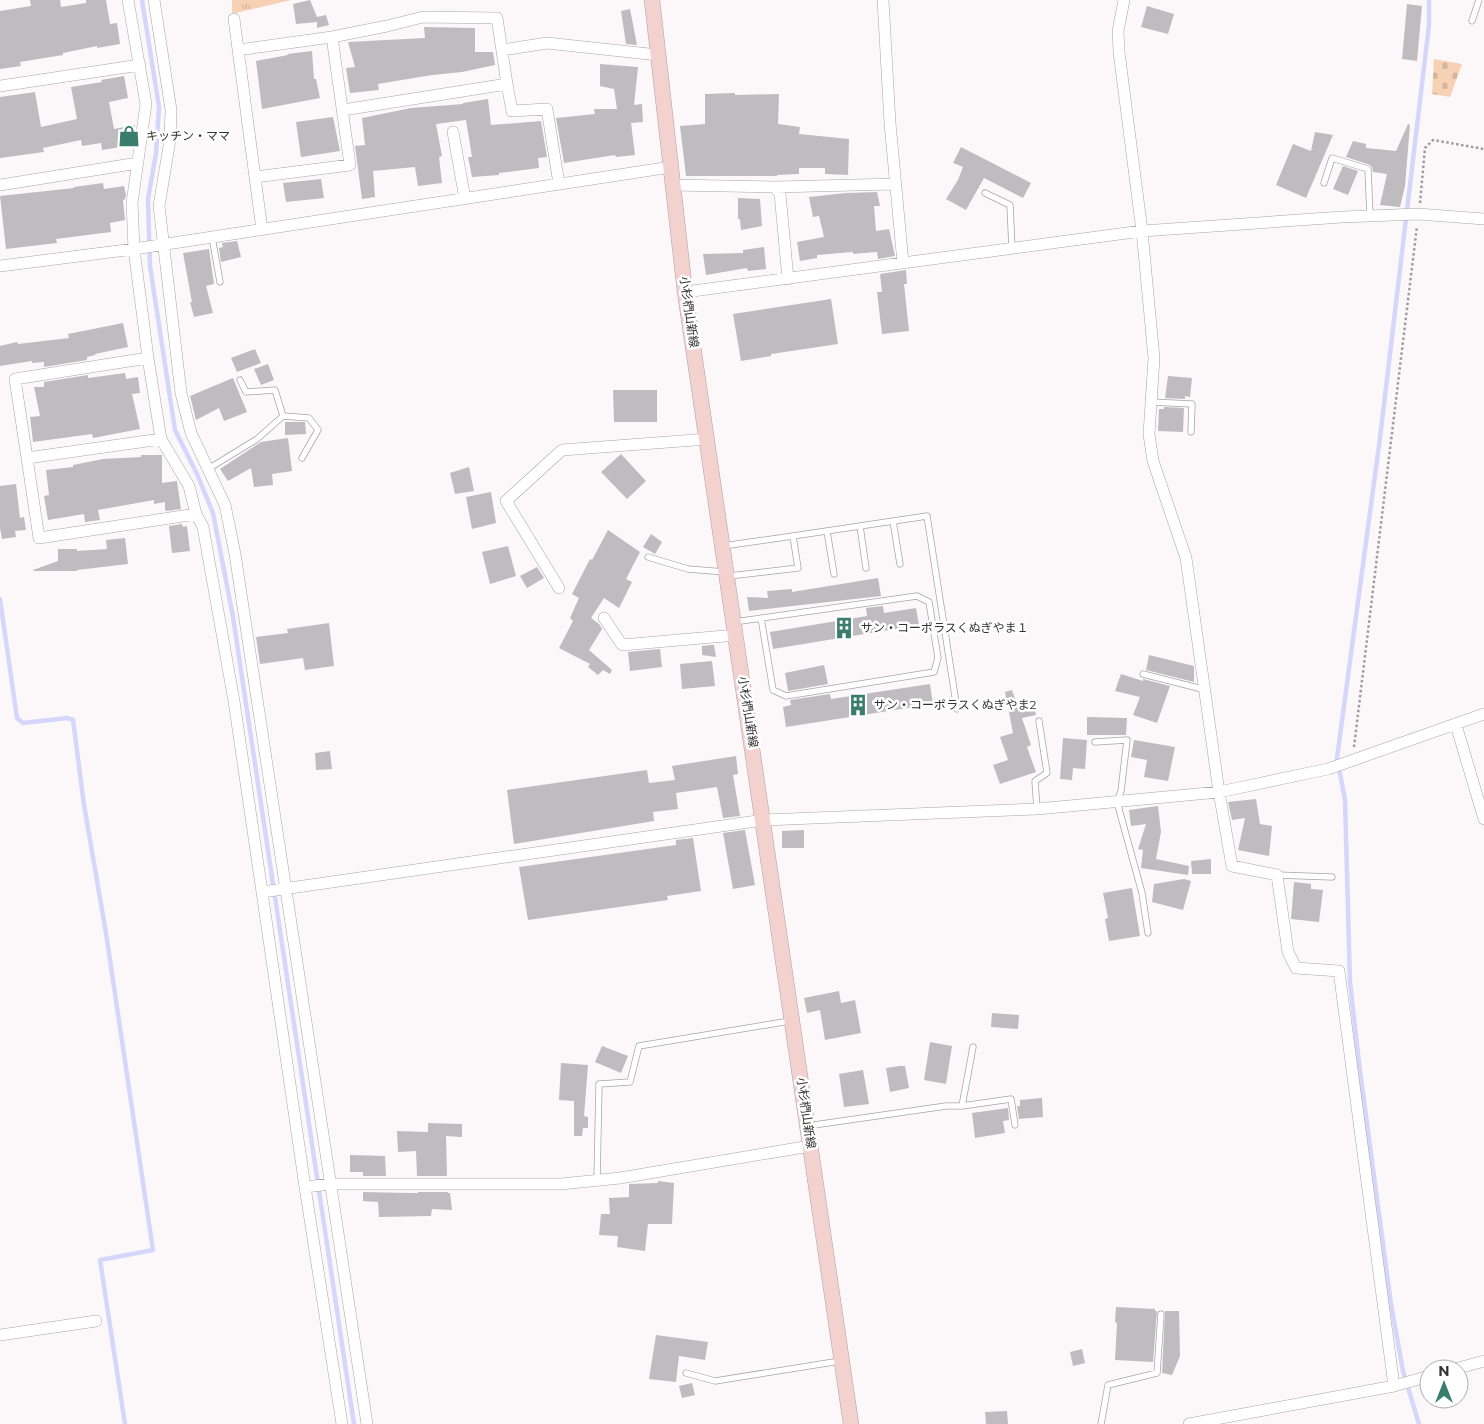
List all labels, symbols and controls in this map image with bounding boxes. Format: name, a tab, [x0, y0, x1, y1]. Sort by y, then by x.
shop icon: キッチン・ママ	[116, 123, 142, 149]
place label: キッチン・ママ	[146, 128, 230, 143]
street label: 小杉椚山新線	[677, 275, 702, 349]
building icon: サン・コーポラスくぬぎやま１	[831, 615, 857, 641]
place label: サン・コーポラスくぬぎやま１	[861, 620, 1029, 635]
street label: 小杉椚山新線	[735, 675, 762, 749]
building icon: サン・コーポラスくぬぎやま2	[845, 692, 871, 718]
place label: サン・コーポラスくぬぎやま2	[874, 697, 1037, 712]
street label: 小杉椚山新線	[794, 1076, 819, 1150]
north arrow	[1419, 1359, 1469, 1409]
text: N	[1438, 1362, 1450, 1380]

